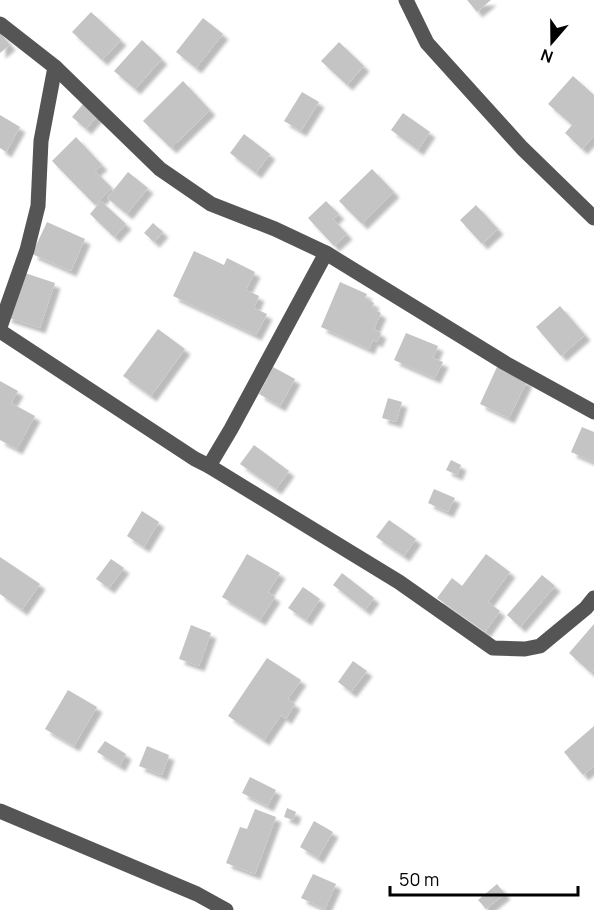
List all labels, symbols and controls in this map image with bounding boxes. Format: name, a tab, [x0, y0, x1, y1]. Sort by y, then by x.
north arrow	[522, 12, 582, 72]
text: N	[538, 44, 556, 68]
scale bar	[390, 859, 578, 897]
text: 50 m	[399, 867, 439, 891]

